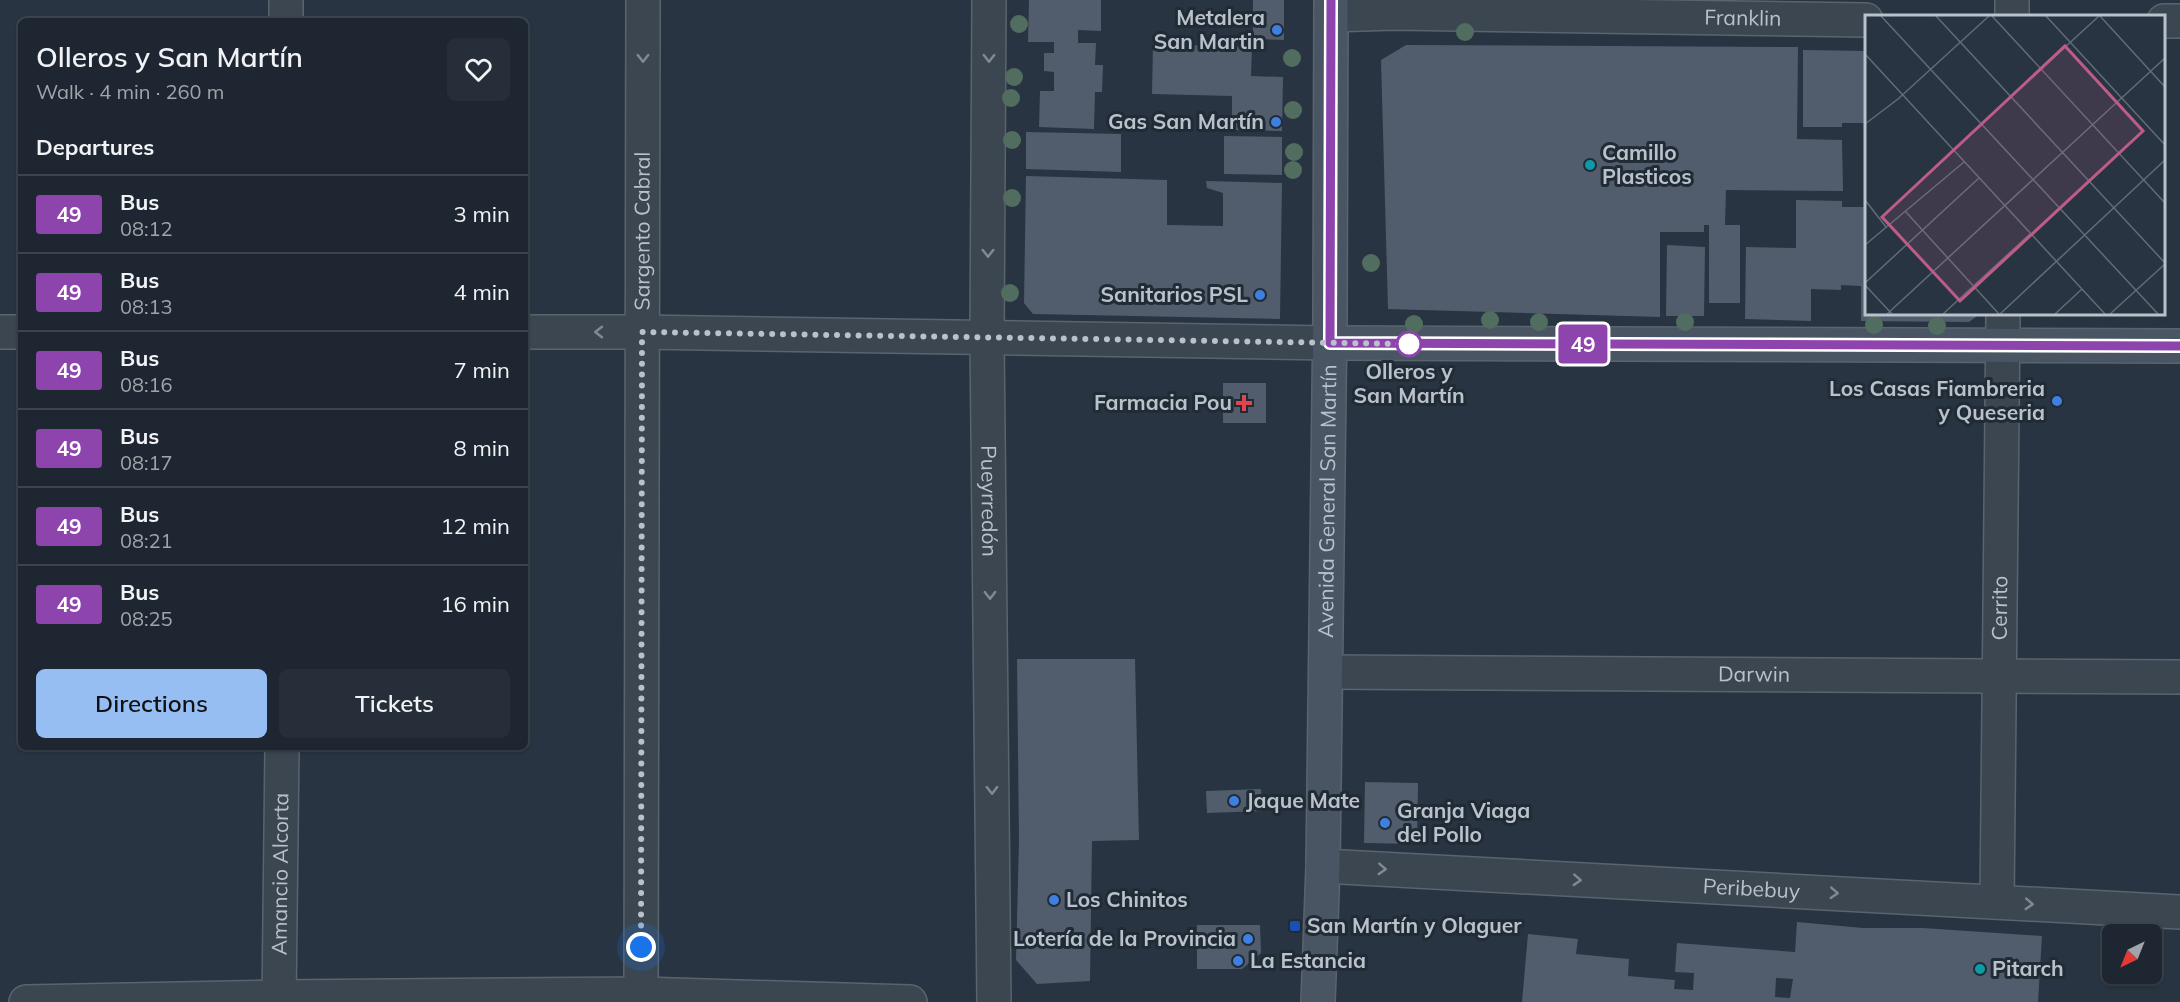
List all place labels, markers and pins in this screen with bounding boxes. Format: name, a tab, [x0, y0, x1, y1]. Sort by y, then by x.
place label: Metalera San Martin	[1154, 4, 1265, 54]
marker: Metalera San Martin	[1270, 23, 1284, 37]
place label: Gas San Martín	[1108, 108, 1264, 134]
marker: Gas San Martín	[1269, 115, 1283, 129]
place label: Camillo Plasticos	[1602, 139, 1692, 189]
marker: Camillo Plasticos	[1583, 158, 1597, 172]
place label: Sanitarios PSL	[1101, 281, 1248, 307]
marker: Sanitarios PSL	[1253, 288, 1267, 302]
marker: Olleros y San Martín	[1396, 331, 1422, 357]
place label: Olleros y San Martín	[1353, 358, 1465, 408]
place label: Los Casas Fiambreria y Queseria	[1829, 375, 2045, 425]
place label: Farmacia Pou	[1094, 389, 1232, 415]
marker: Los Casas Fiambreria y Queseria	[2050, 394, 2064, 408]
marker: Farmacia Pou	[1237, 396, 1251, 410]
place label: Jaque Mate	[1246, 787, 1360, 813]
marker: Jaque Mate	[1227, 794, 1241, 808]
place label: Granja Viaga del Pollo	[1397, 797, 1530, 847]
marker: Granja Viaga del Pollo	[1378, 816, 1392, 830]
place label: Los Chinitos	[1066, 886, 1188, 912]
marker: Los Chinitos	[1047, 893, 1061, 907]
place label: San Martín y Olaguer	[1307, 912, 1522, 938]
marker: San Martín y Olaguer	[1288, 919, 1302, 933]
place label: Lotería de la Provincia	[1013, 925, 1236, 951]
marker: Lotería de la Provincia	[1241, 932, 1255, 946]
place label: La Estancia	[1250, 947, 1366, 973]
marker: La Estancia	[1231, 954, 1245, 968]
place label: Pitarch	[1992, 955, 2064, 981]
marker: Pitarch	[1973, 962, 1987, 976]

